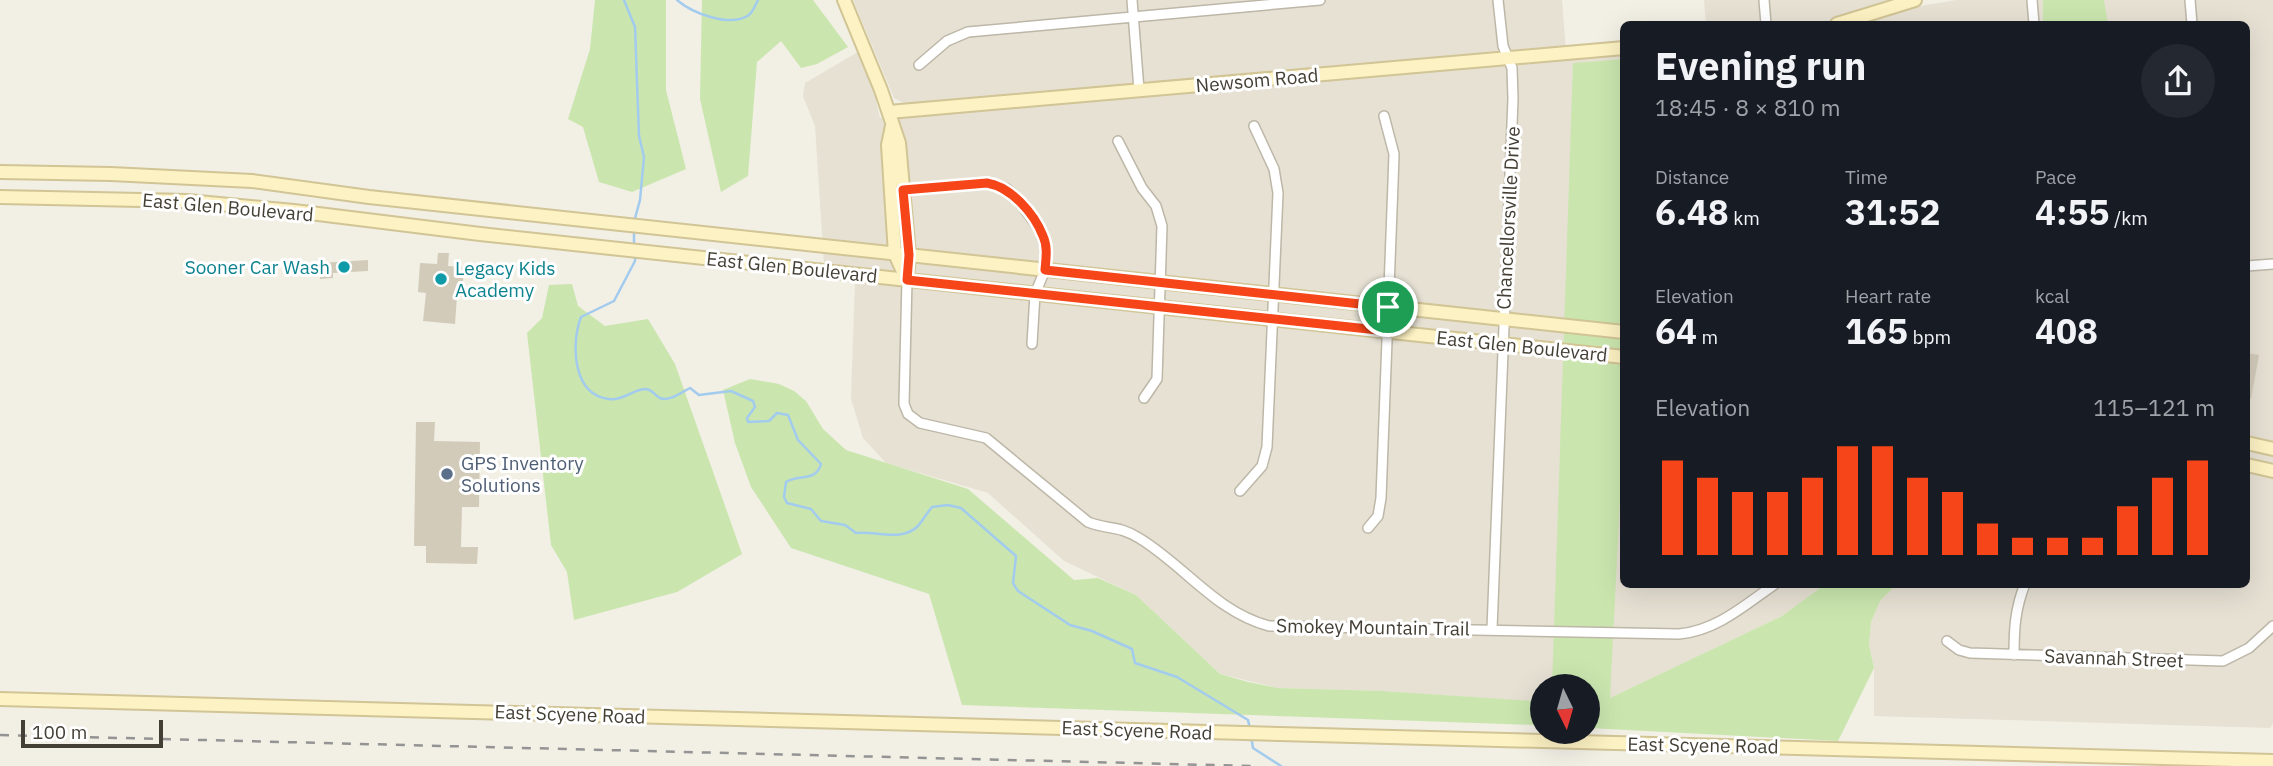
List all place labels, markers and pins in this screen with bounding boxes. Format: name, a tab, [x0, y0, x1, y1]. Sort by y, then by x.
place label: Sooner Car Wash	[185, 255, 330, 279]
place label: Legacy Kids Academy	[455, 256, 555, 302]
marker: Sooner Car Wash	[336, 259, 352, 275]
marker: Legacy Kids Academy	[433, 271, 449, 287]
pin	[1358, 277, 1418, 337]
place label: GPS Inventory Solutions	[461, 451, 584, 497]
marker: GPS Inventory Solutions	[439, 466, 455, 482]

